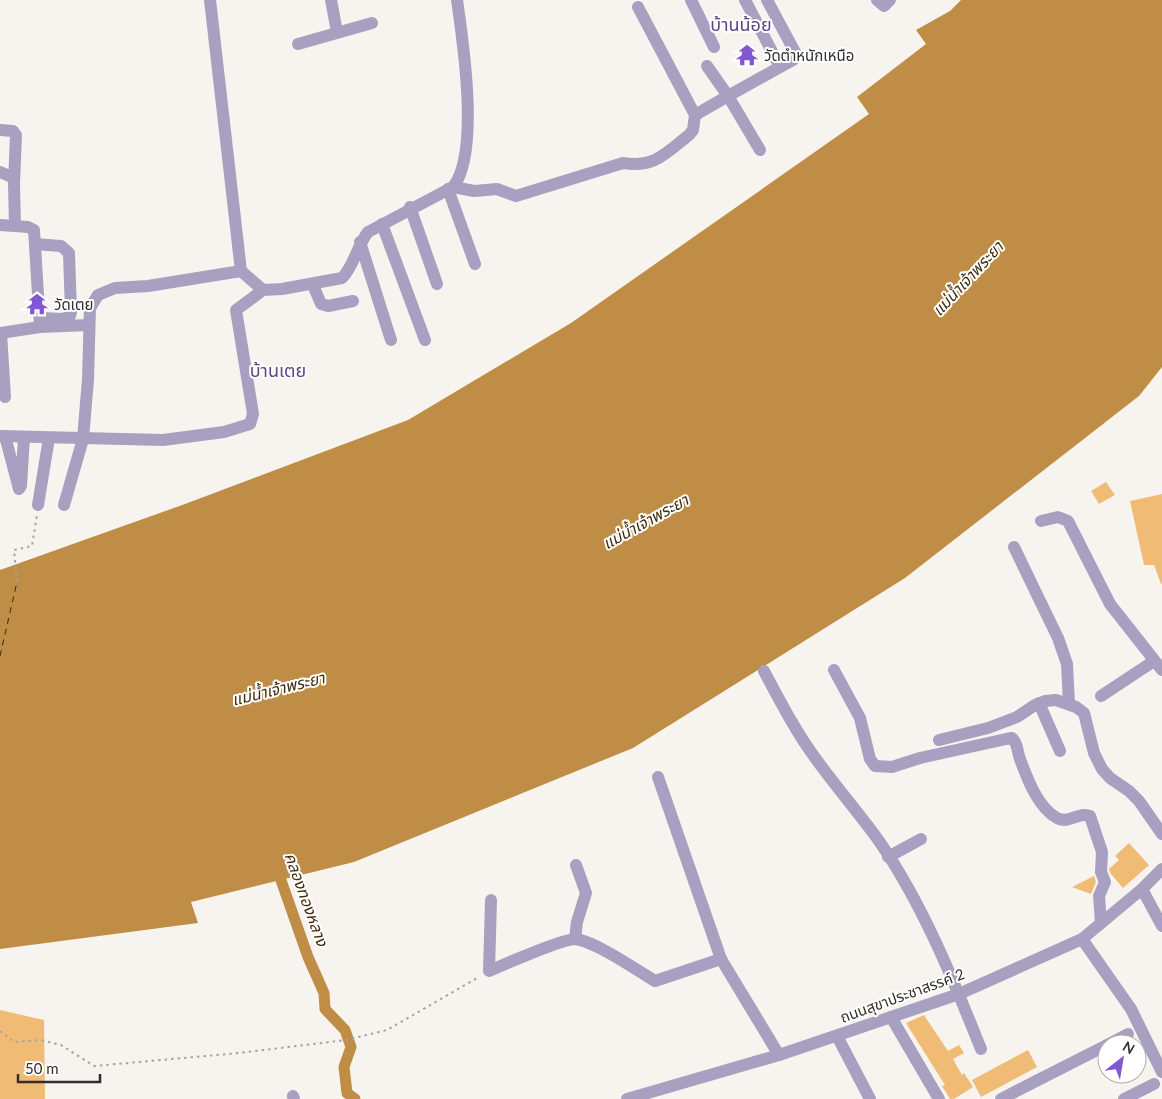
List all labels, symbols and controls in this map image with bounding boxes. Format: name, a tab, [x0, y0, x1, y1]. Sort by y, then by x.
district label: บ้านน้อย	[710, 13, 772, 35]
temple icon: วัดตำหนักเหนือ	[734, 42, 760, 68]
place label: วัดตำหนักเหนือ	[764, 46, 854, 64]
water label: แม่น้ำเจ้าพระยา	[927, 235, 1007, 319]
temple icon: วัดเตย	[24, 291, 50, 317]
place label: วัดเตย	[54, 295, 93, 313]
district label: บ้านเตย	[250, 359, 306, 381]
water label: แม่น้ำเจ้าพระยา	[598, 488, 692, 552]
water label: แม่น้ำเจ้าพระยา	[229, 666, 328, 709]
water label: คลองทองหลาง	[281, 850, 333, 950]
street label: ถนนสุขาประชาสรรค์ 2	[837, 964, 967, 1027]
north arrow	[1097, 1034, 1147, 1084]
text: N	[1120, 1037, 1138, 1057]
scale bar	[18, 1052, 100, 1084]
text: 50 m	[25, 1059, 59, 1077]

